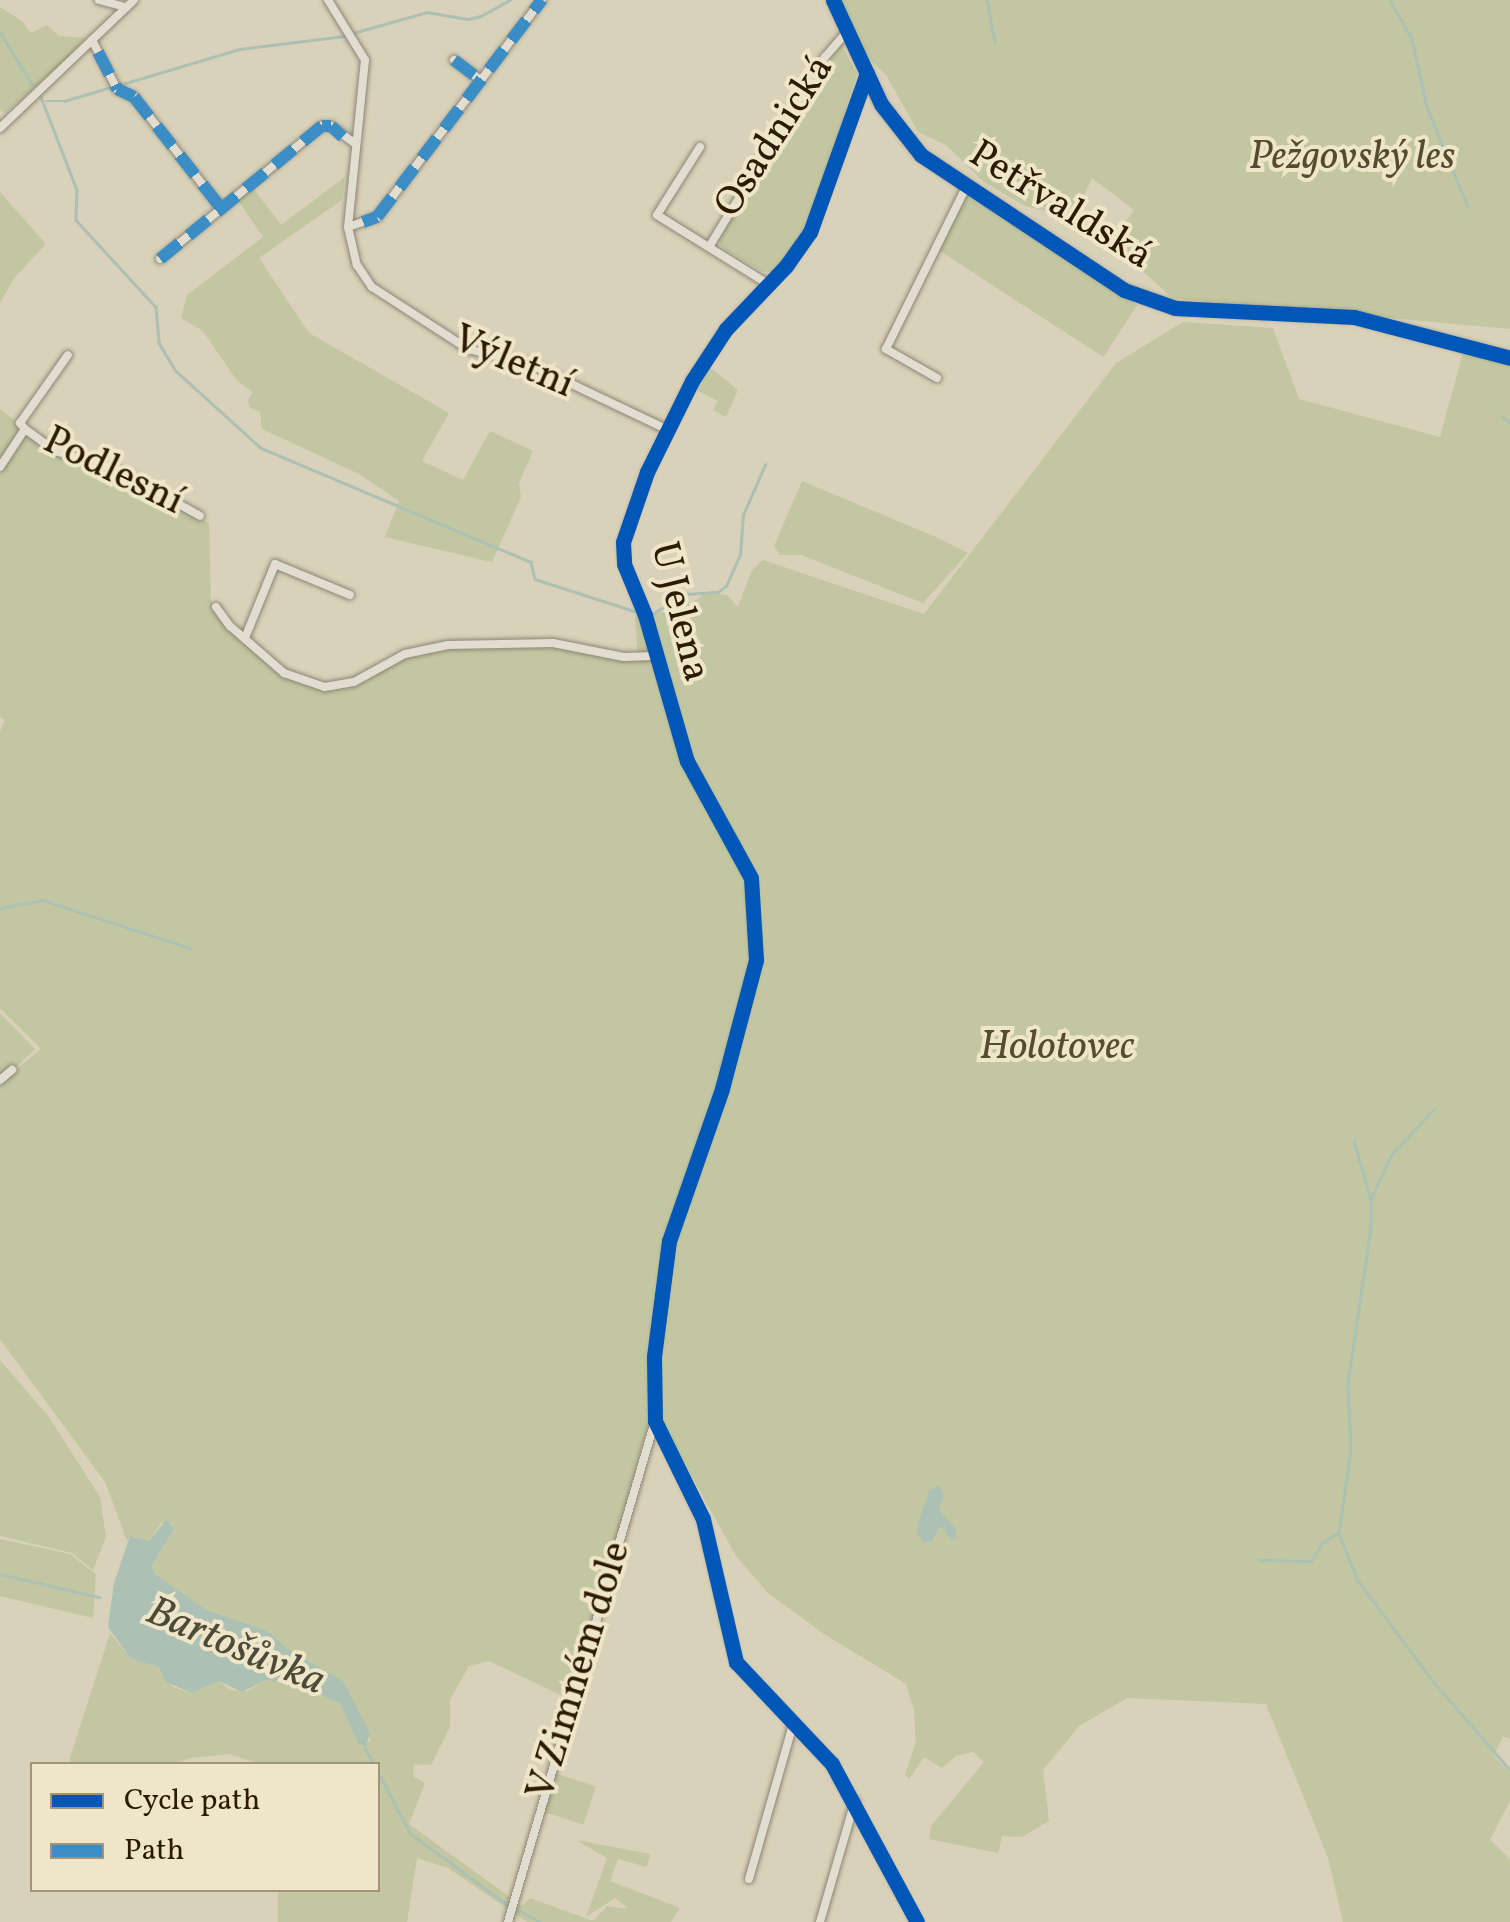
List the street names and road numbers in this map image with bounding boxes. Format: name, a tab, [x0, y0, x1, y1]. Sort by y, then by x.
street label: Osadnická	[705, 47, 845, 227]
street label: Petřvaldská	[960, 131, 1160, 281]
street label: Výletní	[445, 316, 581, 410]
street label: Podlesní	[35, 417, 191, 527]
street label: U Jelena	[639, 537, 719, 687]
street label: V Zimném dole	[518, 1535, 642, 1807]

